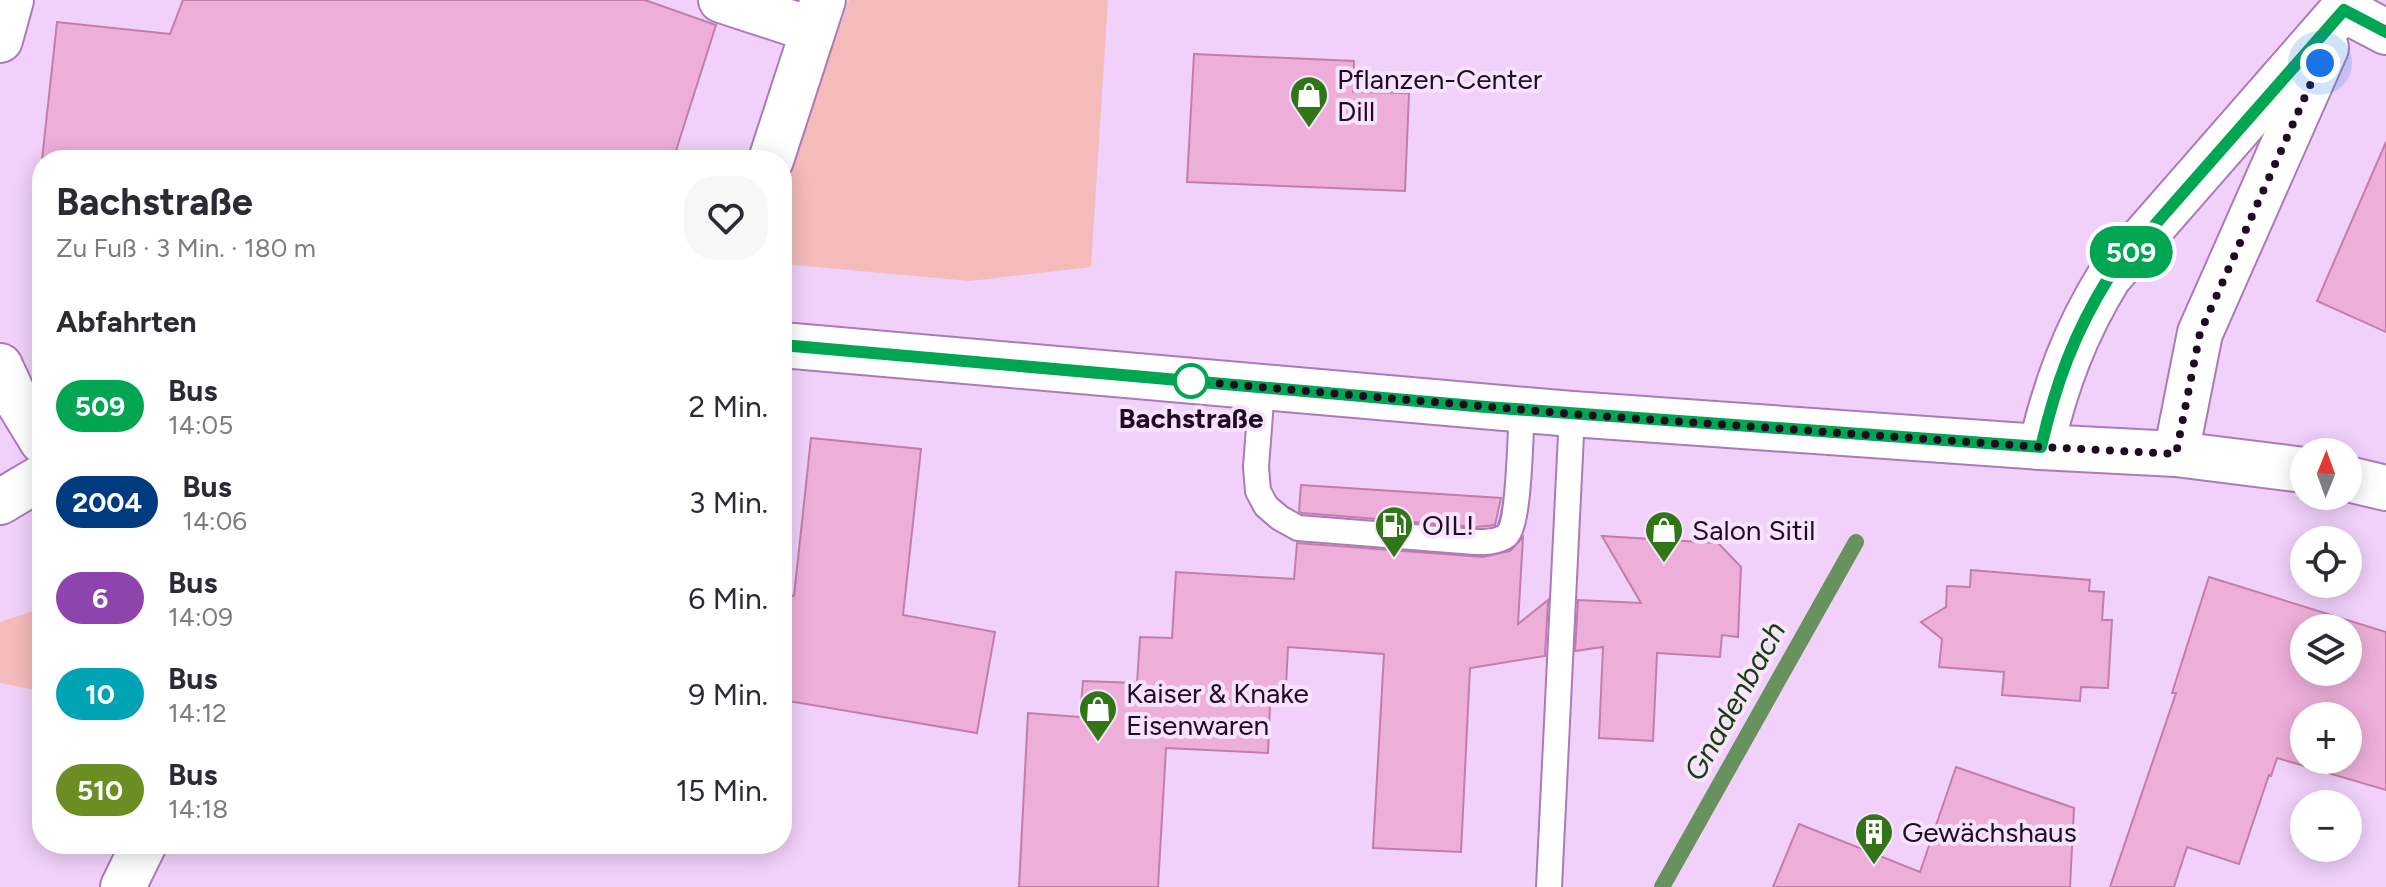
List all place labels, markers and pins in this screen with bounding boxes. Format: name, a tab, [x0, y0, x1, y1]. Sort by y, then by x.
place label: Pflanzen-Center Dill	[1337, 62, 1543, 128]
shop icon: Pflanzen-Center Dill	[1288, 74, 1330, 129]
marker: Bachstraße	[1174, 364, 1208, 398]
place label: Bachstraße	[1118, 401, 1264, 435]
fuel station icon: OIL!	[1373, 504, 1415, 559]
place label: OIL!	[1422, 508, 1474, 542]
shop icon: Salon Sitil	[1643, 509, 1685, 564]
place label: Salon Sitil	[1692, 513, 1815, 547]
place label: Kaiser & Knake Eisenwaren	[1126, 676, 1309, 742]
shop icon: Kaiser & Knake Eisenwaren	[1077, 688, 1119, 743]
building icon: Gewächshaus	[1853, 811, 1895, 866]
place label: Gewächshaus	[1902, 815, 2077, 849]

